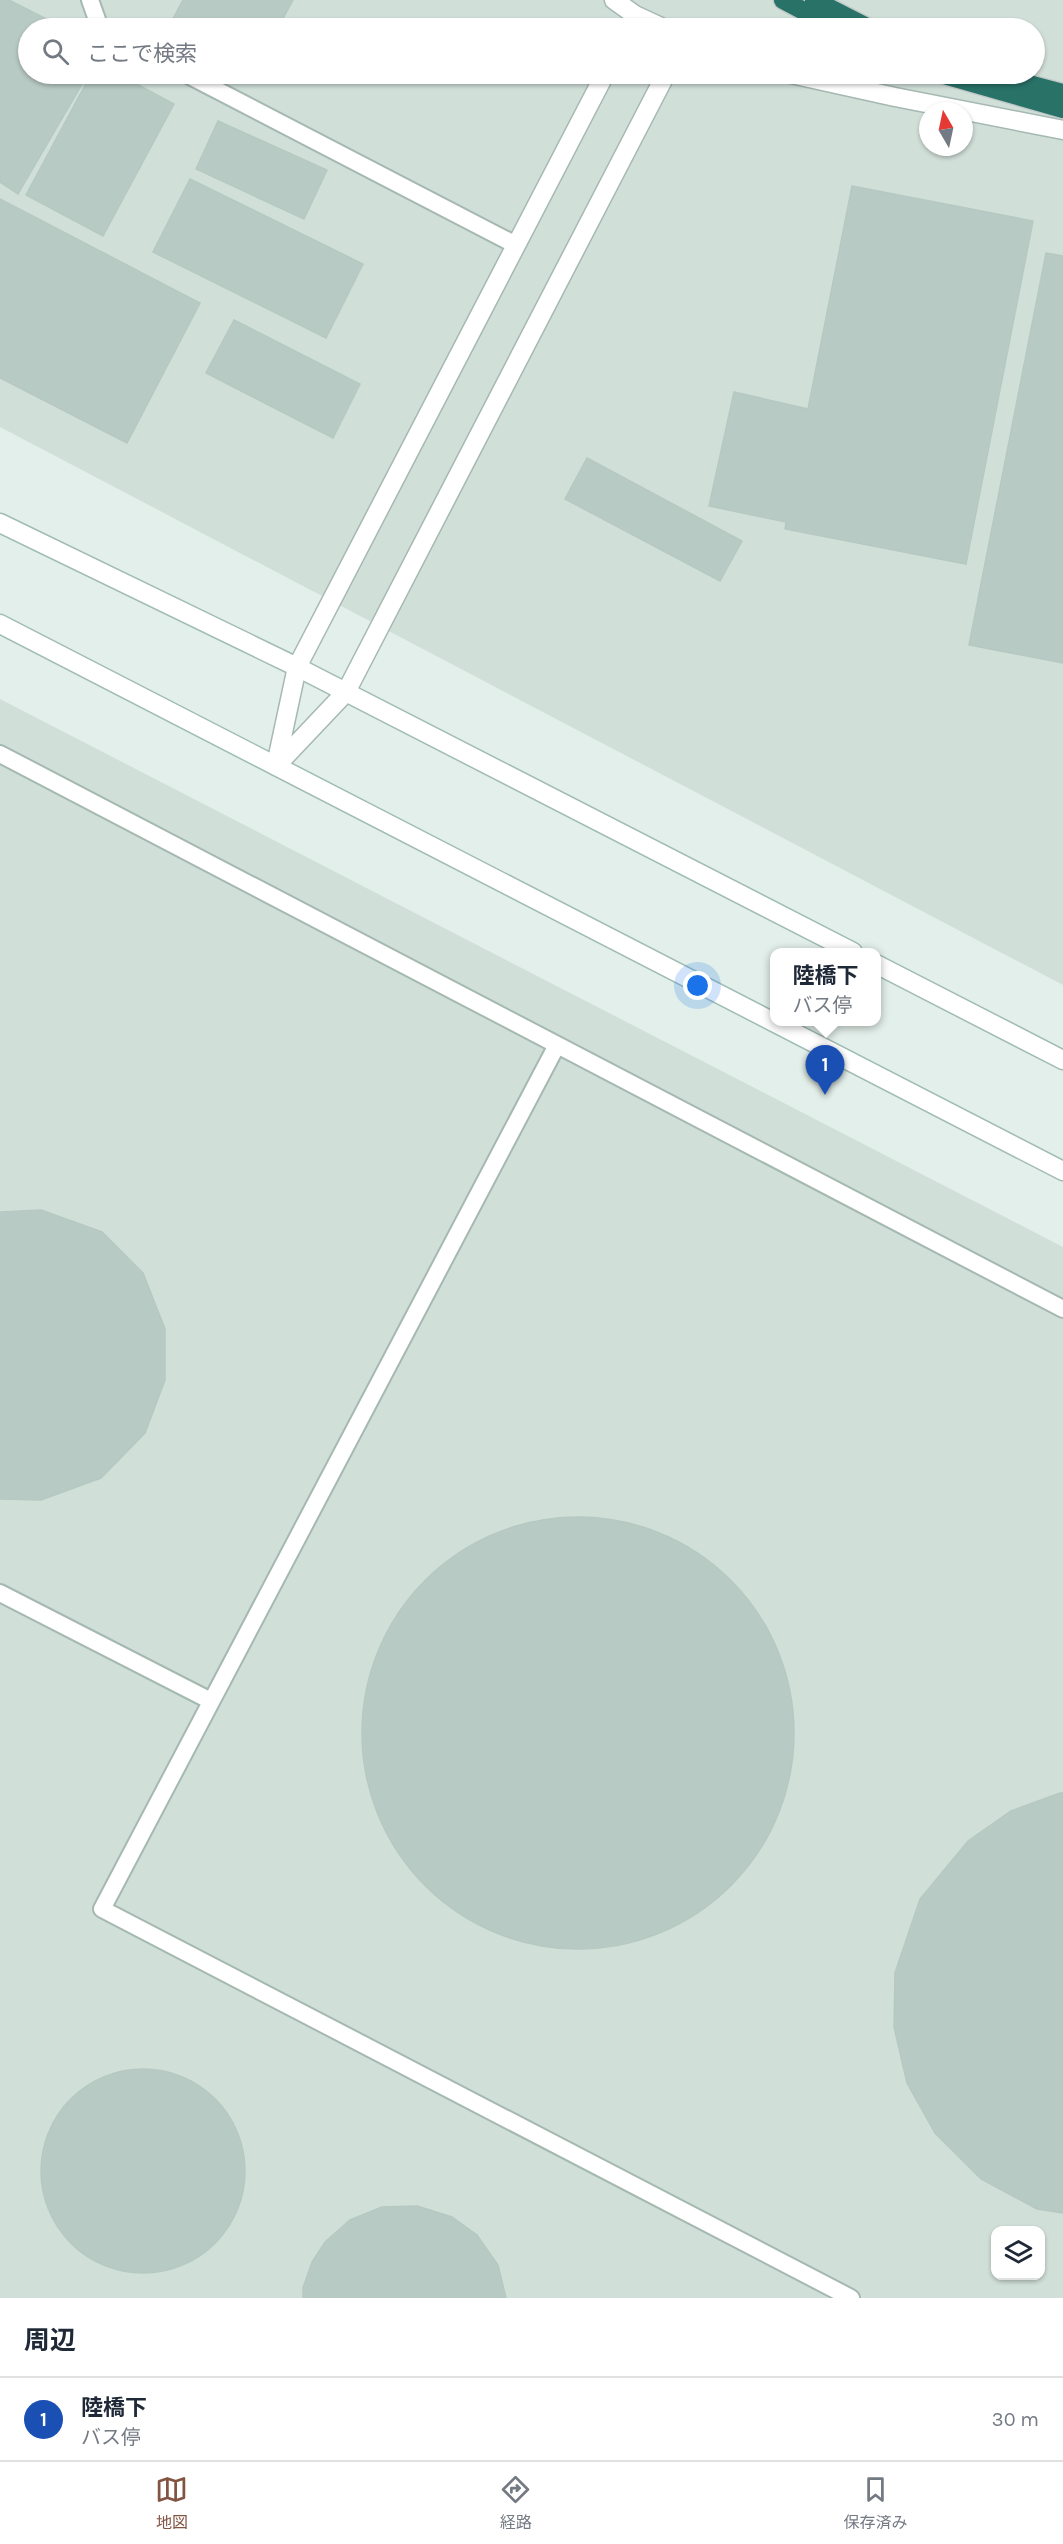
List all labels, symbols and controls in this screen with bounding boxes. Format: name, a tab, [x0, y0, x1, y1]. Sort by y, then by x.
search box	[18, 18, 1045, 84]
icon: search	[39, 35, 72, 68]
text: ここで検索	[87, 41, 197, 67]
north arrow	[919, 102, 973, 156]
popup	[770, 948, 881, 1026]
text: 陸橋下	[792, 963, 859, 989]
your location	[683, 971, 712, 1000]
text: バス停	[792, 994, 852, 1017]
pin: 1	[806, 1046, 844, 1095]
map controls	[991, 2226, 1045, 2280]
button: layers	[991, 2226, 1045, 2280]
text: 周辺	[24, 2325, 76, 2356]
text: 陸橋下	[81, 2395, 147, 2421]
text: 1	[40, 2408, 47, 2431]
text: 30 m	[992, 2408, 1039, 2431]
text: バス停	[81, 2426, 141, 2449]
tab: 地図	[155, 2473, 188, 2533]
tab: 経路	[499, 2473, 532, 2533]
tab: 保存済み	[843, 2473, 907, 2533]

